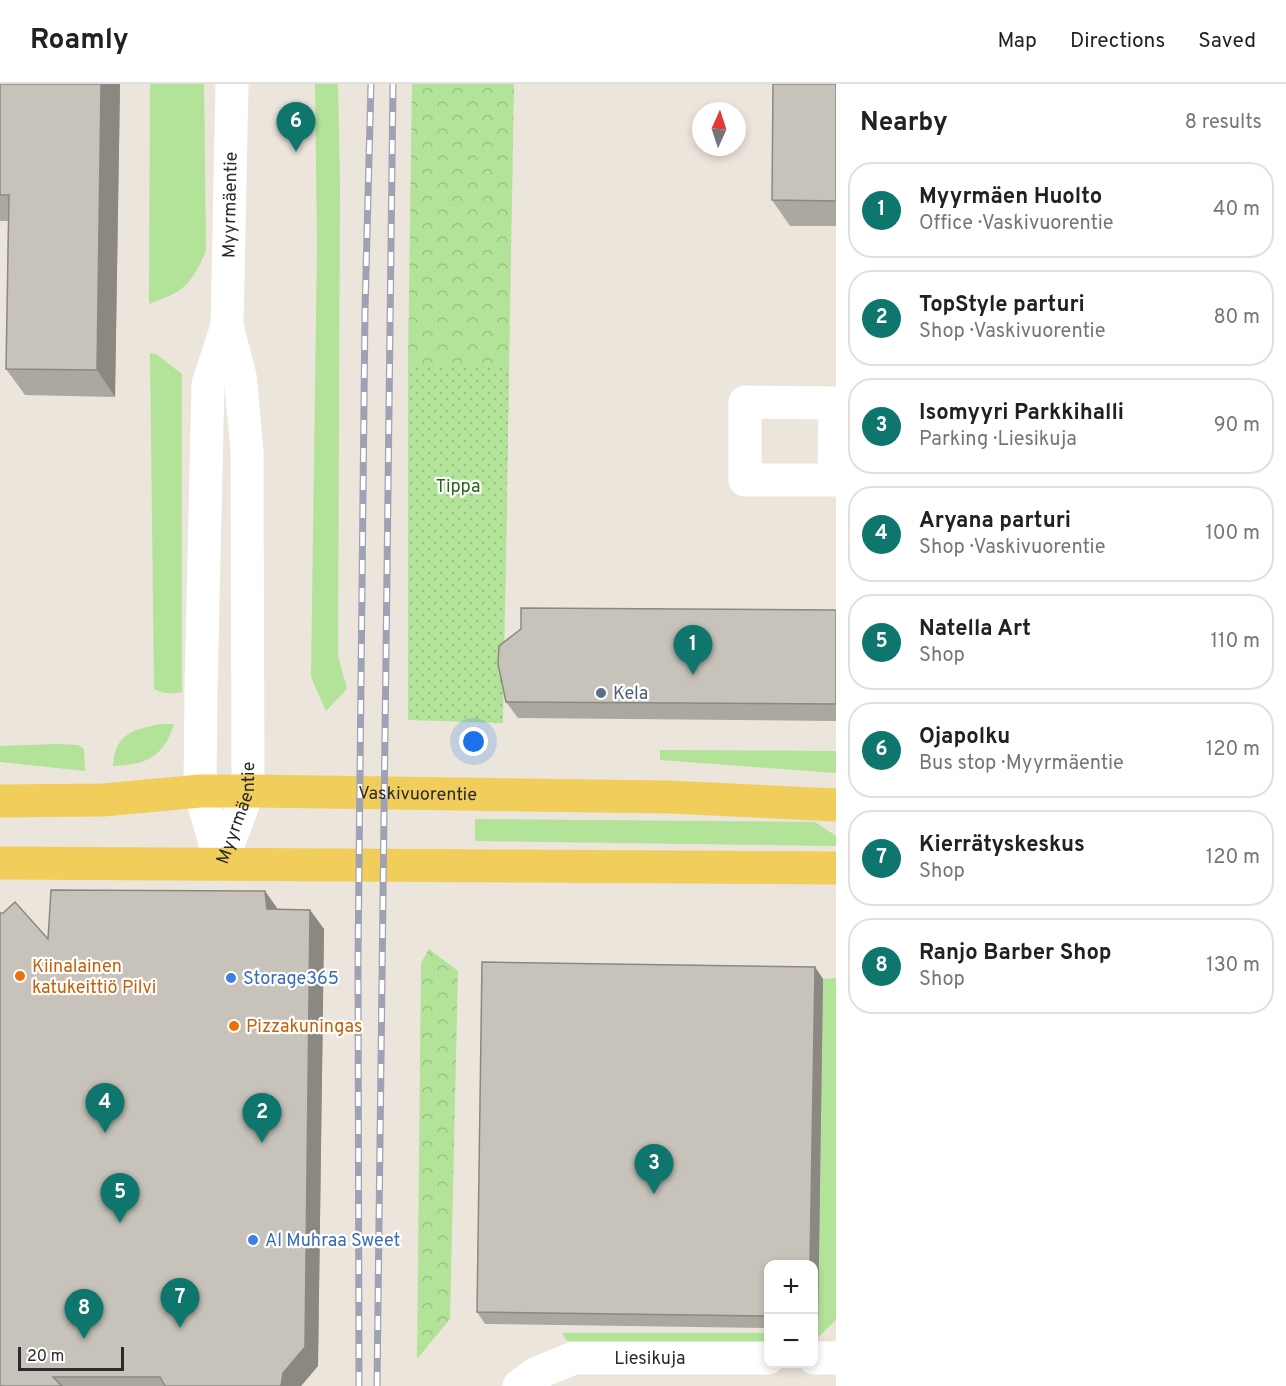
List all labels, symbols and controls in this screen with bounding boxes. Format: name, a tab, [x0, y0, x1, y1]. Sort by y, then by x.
text: Roamly	[30, 23, 129, 59]
text: Map	[997, 28, 1037, 55]
text: Directions	[1070, 28, 1165, 55]
text: Saved	[1198, 28, 1256, 55]
north arrow	[692, 102, 746, 156]
pin: 6	[276, 103, 316, 152]
text: Nearby	[860, 107, 948, 140]
text: 8 results	[1185, 110, 1262, 136]
street label: Myyrmäentie	[218, 151, 244, 258]
text: Myyrmäen Huolto	[919, 184, 1102, 211]
text: 1	[878, 197, 886, 223]
text: 40 m	[1213, 197, 1260, 223]
text: Office · Vaskivuorentie	[919, 211, 1114, 237]
text: TopStyle parturi	[919, 292, 1085, 319]
text: 2	[875, 305, 888, 331]
text: 80 m	[1214, 305, 1260, 331]
text: Shop · Vaskivuorentie	[919, 319, 1105, 345]
text: Isomyyri Parkkihalli	[919, 400, 1124, 427]
text: 3	[876, 413, 888, 439]
text: 90 m	[1214, 413, 1260, 439]
text: Parking · Liesikuja	[919, 427, 1077, 453]
park label: Tippa	[435, 476, 481, 499]
text: Aryana parturi	[919, 508, 1071, 535]
text: 4	[875, 521, 888, 547]
text: 100 m	[1205, 521, 1260, 547]
text: Shop · Vaskivuorentie	[919, 535, 1105, 561]
text: Natella Art	[919, 616, 1031, 643]
pin: 1	[674, 626, 712, 675]
text: 5	[875, 629, 888, 655]
text: 110 m	[1211, 629, 1260, 655]
text: Shop	[919, 643, 965, 669]
place label: Kela	[613, 683, 648, 706]
marker: Kela	[594, 686, 608, 700]
text: Ojapolku	[919, 724, 1010, 751]
your location	[459, 727, 488, 756]
text: 6	[875, 737, 888, 763]
text: 120 m	[1206, 737, 1260, 763]
text: Bus stop · Myyrmäentie	[919, 751, 1124, 777]
street label: Myyrmäentie	[212, 762, 261, 868]
street label: Vaskivuorentie	[358, 783, 477, 807]
text: Kierrätyskeskus	[919, 832, 1085, 859]
text: 7	[876, 845, 887, 871]
text: 120 m	[1206, 845, 1260, 871]
text: Shop	[919, 859, 965, 885]
text: Ranjo Barber Shop	[919, 940, 1111, 967]
text: 8	[875, 953, 888, 979]
text: 130 m	[1206, 953, 1260, 979]
place label: Kiinalainen katukeittiö Pilvi	[32, 956, 156, 1000]
text: Shop	[919, 967, 965, 993]
place label: Storage365	[243, 968, 339, 991]
marker: Kiinalainen katukeittiö Pilvi	[13, 969, 27, 983]
marker: Storage365	[224, 971, 238, 985]
place label: Pizzakuningas	[246, 1016, 362, 1039]
marker: Pizzakuningas	[227, 1019, 241, 1033]
pin: 4	[86, 1084, 124, 1133]
pin: 2	[242, 1094, 282, 1143]
pin: 3	[634, 1144, 674, 1194]
pin: 5	[100, 1174, 140, 1223]
place label: Al Muhraa Sweet	[265, 1230, 400, 1253]
marker: Al Muhraa Sweet	[246, 1233, 260, 1247]
map controls	[764, 1260, 818, 1368]
button: +	[764, 1260, 818, 1314]
pin: 7	[160, 1278, 200, 1328]
pin: 8	[64, 1290, 104, 1339]
button: −	[764, 1314, 818, 1368]
scale bar	[18, 1344, 124, 1372]
text: 20 m	[27, 1347, 64, 1367]
street label: Liesikuja	[614, 1348, 685, 1371]

